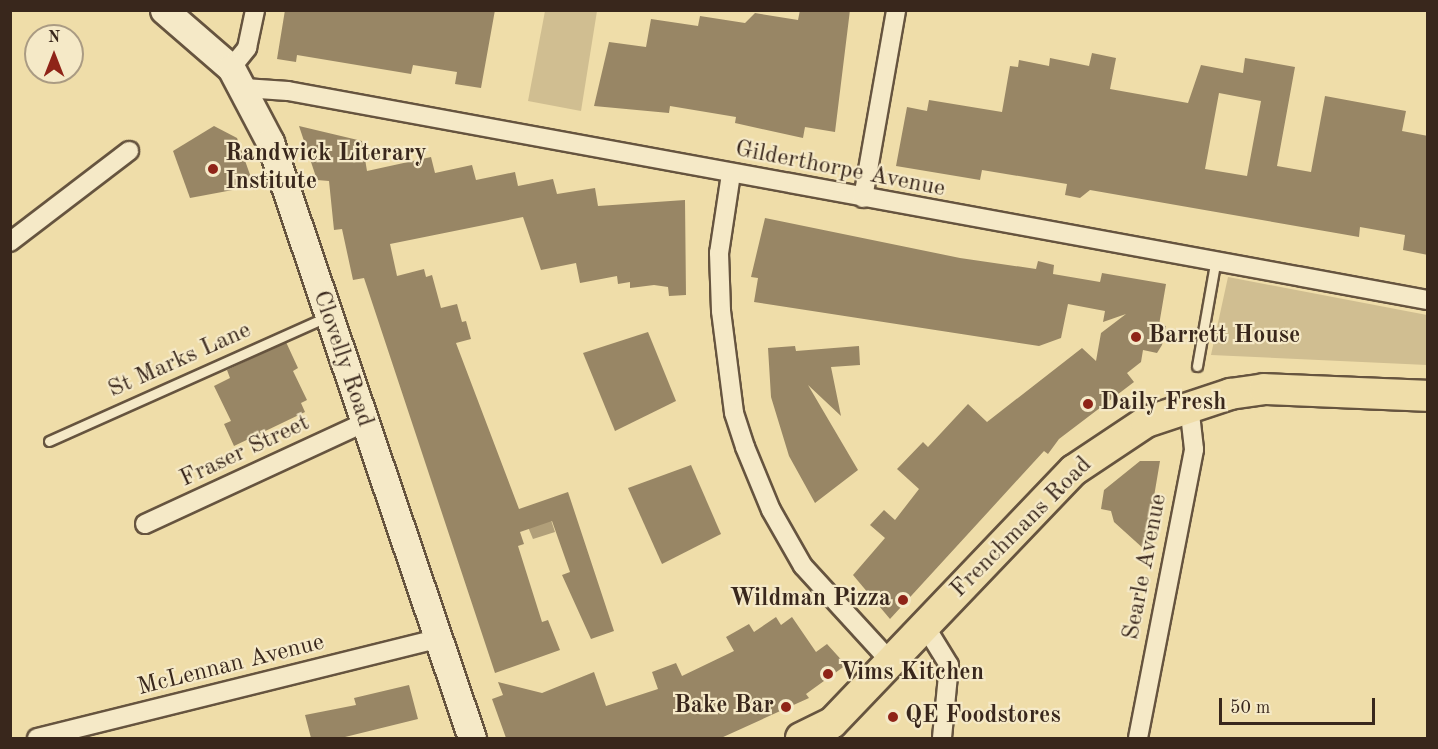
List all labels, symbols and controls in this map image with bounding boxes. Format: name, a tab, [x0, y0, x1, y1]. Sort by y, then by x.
north arrow	[24, 24, 84, 84]
text: N	[48, 30, 60, 46]
street label: Gilderthorpe Avenue	[733, 136, 947, 204]
place label: Randwick Literary Institute	[225, 141, 427, 197]
marker: Randwick Literary Institute	[206, 162, 220, 176]
street label: Clovelly Road	[305, 287, 379, 431]
street label: St Marks Lane	[104, 317, 256, 405]
place label: Barrett House	[1148, 323, 1300, 351]
marker: Barrett House	[1129, 330, 1143, 344]
place label: Daily Fresh	[1100, 390, 1226, 418]
marker: Daily Fresh	[1081, 397, 1095, 411]
street label: Fraser Street	[176, 409, 314, 495]
street label: Frenchmans Road	[945, 451, 1099, 605]
street label: Searle Avenue	[1118, 492, 1174, 642]
place label: Wildman Pizza	[730, 586, 891, 614]
marker: Wildman Pizza	[896, 593, 910, 607]
street label: McLennan Avenue	[135, 629, 327, 703]
place label: Vims Kitchen	[840, 660, 984, 688]
marker: Vims Kitchen	[821, 667, 835, 681]
scale bar	[1222, 686, 1378, 724]
place label: Bake Bar	[674, 693, 774, 721]
text: 50 m	[1230, 699, 1270, 717]
marker: Bake Bar	[779, 700, 793, 714]
place label: QE Foodstores	[905, 703, 1061, 731]
marker: QE Foodstores	[886, 710, 900, 724]

